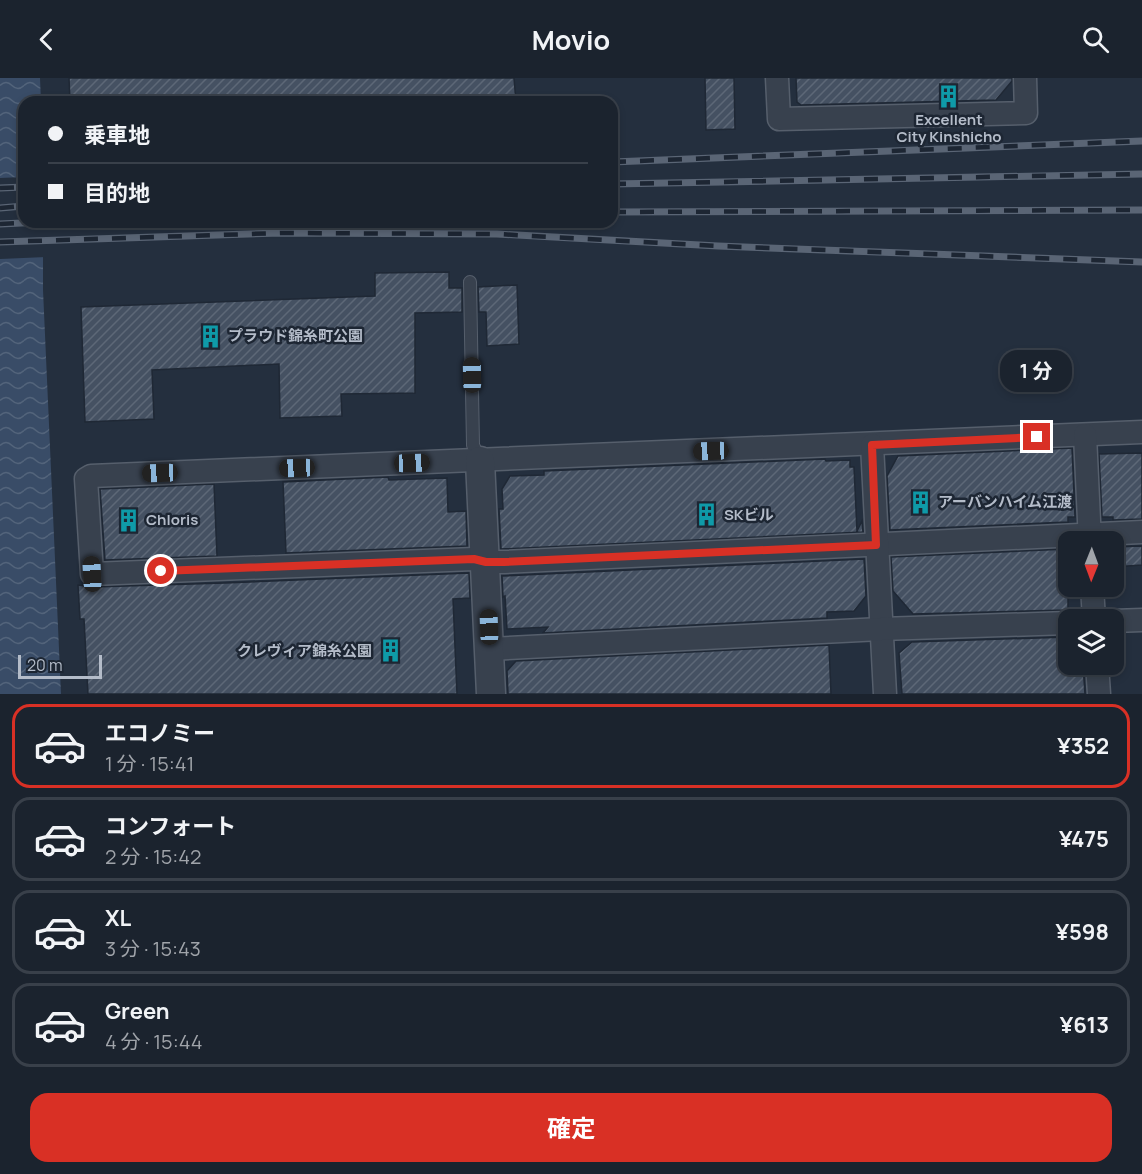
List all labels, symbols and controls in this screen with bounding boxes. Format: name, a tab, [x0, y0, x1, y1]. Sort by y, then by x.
text: Movio	[532, 21, 610, 58]
icon: back	[30, 23, 63, 56]
icon: search	[1079, 23, 1112, 56]
building icon: Excellent City Kinshicho	[936, 83, 962, 109]
place label: Excellent City Kinshicho	[896, 109, 1002, 147]
text: 乗車地	[84, 120, 150, 150]
text: 目的地	[84, 178, 150, 208]
building icon: プラウド錦糸町公園	[197, 323, 223, 349]
place label: プラウド錦糸町公園	[228, 325, 363, 346]
callout: 1 分	[1001, 350, 1073, 392]
car	[463, 357, 481, 393]
text: 1 分	[1020, 357, 1052, 384]
route end	[1023, 423, 1050, 450]
car	[693, 441, 729, 461]
car	[394, 453, 430, 473]
car	[279, 458, 315, 478]
car	[142, 463, 178, 483]
building icon: アーバンハイム江渡	[907, 489, 933, 515]
place label: アーバンハイム江渡	[938, 491, 1072, 512]
building icon: SKビル	[693, 502, 719, 528]
place label: SKビル	[724, 504, 774, 525]
building icon: Chloris	[115, 507, 141, 533]
place label: Chloris	[146, 509, 198, 530]
north arrow	[1058, 531, 1124, 597]
map controls	[1058, 531, 1124, 675]
car	[82, 556, 102, 592]
route start	[147, 557, 174, 584]
car	[479, 609, 499, 645]
button: layers	[1058, 609, 1124, 675]
building icon: クレヴィア錦糸公園	[377, 638, 403, 664]
place label: クレヴィア錦糸公園	[237, 640, 372, 661]
scale bar	[18, 652, 102, 680]
text: 20 m	[27, 654, 63, 676]
text: エコノミー	[105, 718, 215, 748]
icon: car	[33, 719, 87, 773]
text: ¥352	[1057, 731, 1109, 761]
text: 1 分 · 15:41	[105, 750, 194, 777]
text: コンフォート	[105, 811, 236, 841]
icon: car	[33, 812, 87, 866]
text: ¥475	[1059, 824, 1109, 854]
text: 2 分 · 15:42	[105, 843, 201, 870]
text: XL	[105, 903, 131, 933]
icon: car	[33, 905, 87, 959]
text: ¥598	[1056, 917, 1109, 947]
text: 3 分 · 15:43	[105, 935, 201, 962]
text: Green	[105, 996, 170, 1026]
icon: car	[33, 998, 87, 1052]
text: ¥613	[1060, 1010, 1109, 1040]
text: 4 分 · 15:44	[105, 1028, 202, 1055]
button: 確定	[30, 1093, 1112, 1162]

